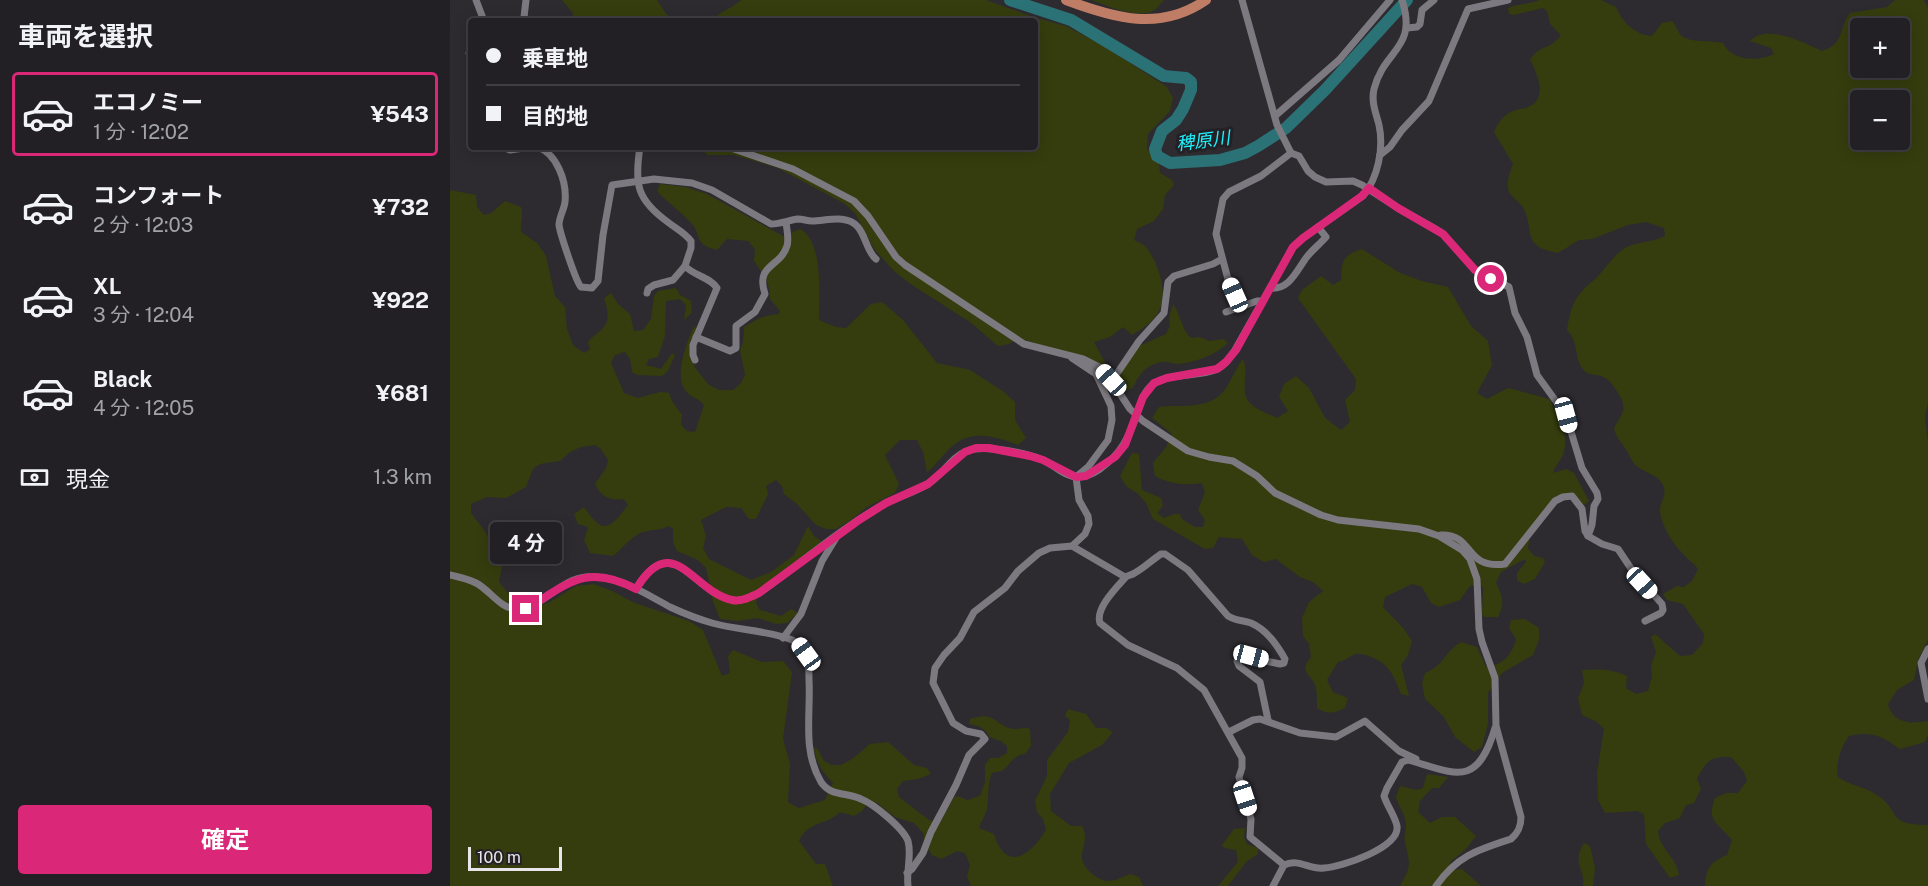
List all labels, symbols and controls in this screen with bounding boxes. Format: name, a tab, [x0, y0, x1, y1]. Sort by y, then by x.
map controls	[1850, 18, 1910, 150]
button: +	[1850, 18, 1910, 78]
text: 車両を選択	[18, 20, 153, 52]
text: 乗車地	[522, 45, 588, 71]
icon: car	[21, 87, 75, 141]
text: エコノミー	[93, 89, 203, 115]
button: −	[1850, 90, 1910, 150]
text: ¥543	[371, 101, 429, 127]
text: 目的地	[522, 103, 588, 129]
text: 1 分 · 12:02	[93, 120, 189, 144]
water label: 稗原川	[1175, 127, 1233, 154]
icon: car	[21, 180, 75, 234]
text: コンフォート	[93, 182, 224, 208]
text: ¥732	[372, 194, 429, 220]
text: 2 分 · 12:03	[93, 213, 193, 237]
route start	[1477, 265, 1504, 292]
icon: car	[21, 273, 75, 327]
text: XL	[93, 273, 121, 299]
car	[1219, 275, 1251, 315]
text: ¥922	[372, 287, 429, 313]
text: 3 分 · 12:04	[93, 303, 194, 327]
car	[1092, 361, 1130, 399]
icon: car	[21, 366, 75, 420]
text: Black	[93, 366, 152, 392]
text: ¥681	[376, 380, 429, 406]
car	[1553, 395, 1579, 435]
text: 4 分 · 12:05	[93, 396, 194, 420]
icon: cash	[18, 461, 51, 494]
text: 1.3 km	[373, 465, 432, 489]
text: 現金	[66, 466, 110, 492]
callout: 4 分	[490, 522, 562, 564]
text: 4 分	[507, 531, 545, 555]
car	[1623, 564, 1661, 602]
route end	[512, 595, 539, 622]
car	[788, 634, 824, 674]
car	[1231, 643, 1271, 669]
car	[1231, 778, 1259, 818]
button: 確定	[18, 805, 432, 874]
scale bar	[468, 844, 562, 872]
text: 100 m	[477, 848, 521, 867]

